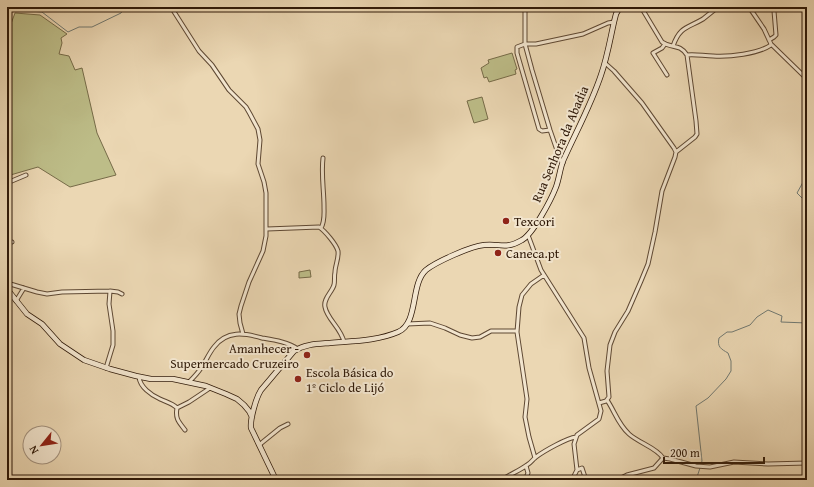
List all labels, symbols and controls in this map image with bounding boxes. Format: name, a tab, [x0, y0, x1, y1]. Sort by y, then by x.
street label: Rua Senhora da Abadia	[527, 82, 593, 205]
place label: Texcori	[514, 212, 555, 231]
marker: Texcori	[501, 216, 511, 226]
place label: Caneca.pt	[506, 244, 560, 263]
marker: Caneca.pt	[493, 248, 503, 258]
place label: Amanhecer - Supermercado Cruzeiro	[170, 339, 300, 373]
marker: Amanhecer - Supermercado Cruzeiro	[302, 350, 312, 360]
place label: Escola Básica do 1º Ciclo de Lijó	[306, 363, 394, 397]
marker: Escola Básica do 1º Ciclo de Lijó	[293, 374, 303, 384]
north arrow	[22, 425, 62, 465]
scale bar	[664, 439, 764, 465]
text: N	[24, 442, 42, 457]
text: 200 m	[670, 444, 700, 461]

